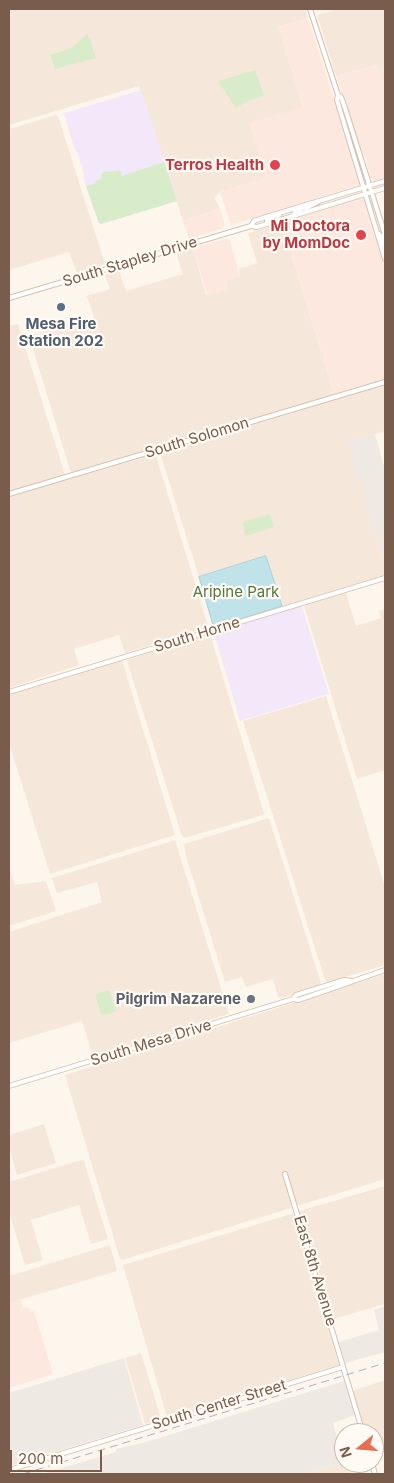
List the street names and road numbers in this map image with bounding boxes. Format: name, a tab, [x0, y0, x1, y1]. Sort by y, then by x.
street label: South Stapley Drive	[61, 233, 199, 291]
street label: South Solomon	[143, 414, 251, 462]
street label: South Horne	[152, 613, 242, 657]
street label: South Mesa Drive	[88, 1016, 214, 1070]
street label: East 8th Avenue	[290, 1214, 340, 1328]
street label: South Center Street	[150, 1376, 288, 1434]

